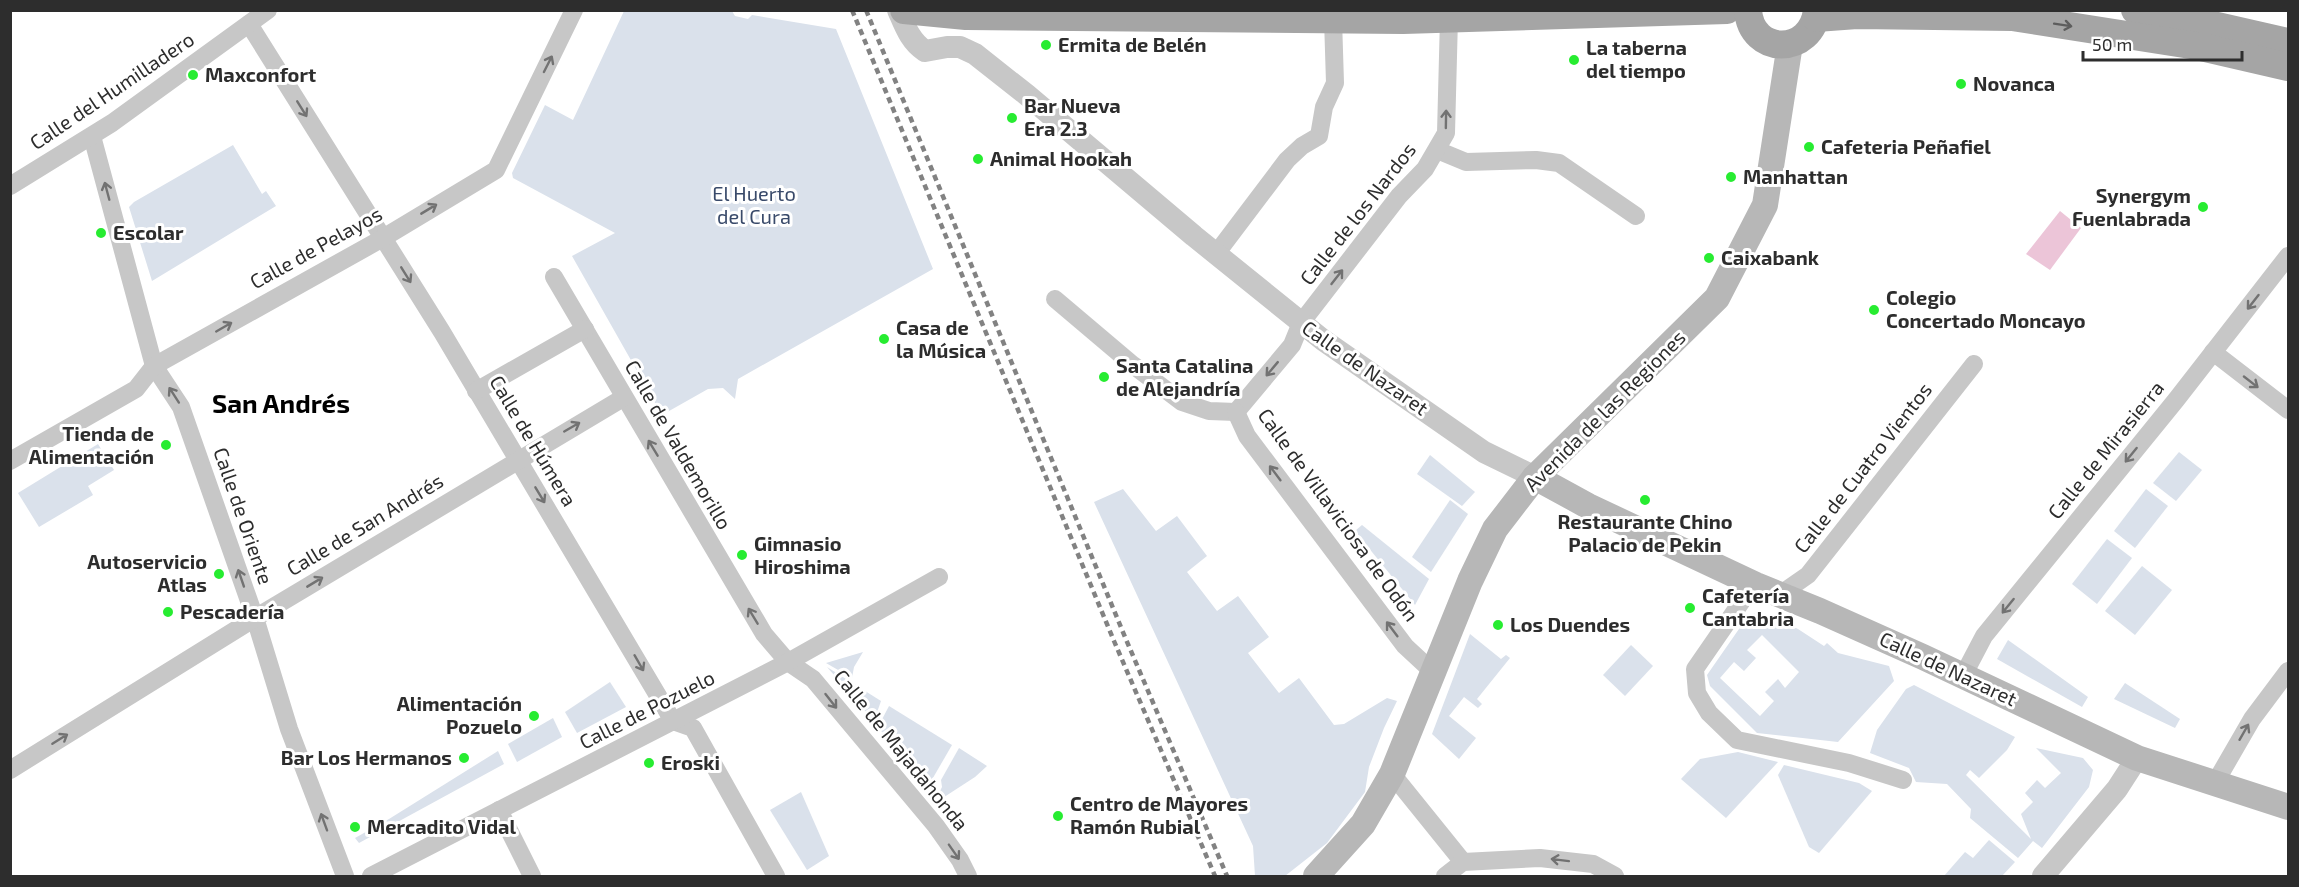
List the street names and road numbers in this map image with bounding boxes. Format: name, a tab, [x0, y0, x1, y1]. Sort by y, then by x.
street label: Calle del Humilladero	[25, 26, 198, 154]
street label: Calle de los Nardos	[1294, 137, 1420, 289]
street label: Calle de Pelayos	[245, 201, 386, 293]
street label: Calle de Nazaret	[1298, 315, 1434, 420]
street label: Avenida de las Regiones	[1519, 325, 1690, 496]
street label: Calle de Valdemorillo	[621, 356, 737, 533]
street label: Calle de Húmera	[485, 371, 582, 510]
street label: Calle de Mirasierra	[2042, 376, 2168, 523]
street label: Calle de Cuatro Vientos	[1788, 378, 1936, 557]
street label: Calle de Villaviciosa de Odón	[1253, 403, 1424, 626]
street label: Calle de Oriente	[209, 444, 279, 587]
street label: Calle de San Andrés	[282, 468, 447, 580]
street label: Calle de Nazaret	[1876, 626, 2021, 711]
street label: Calle de Majadahonda	[829, 664, 974, 835]
street label: Calle de Pozuelo	[575, 665, 718, 754]

